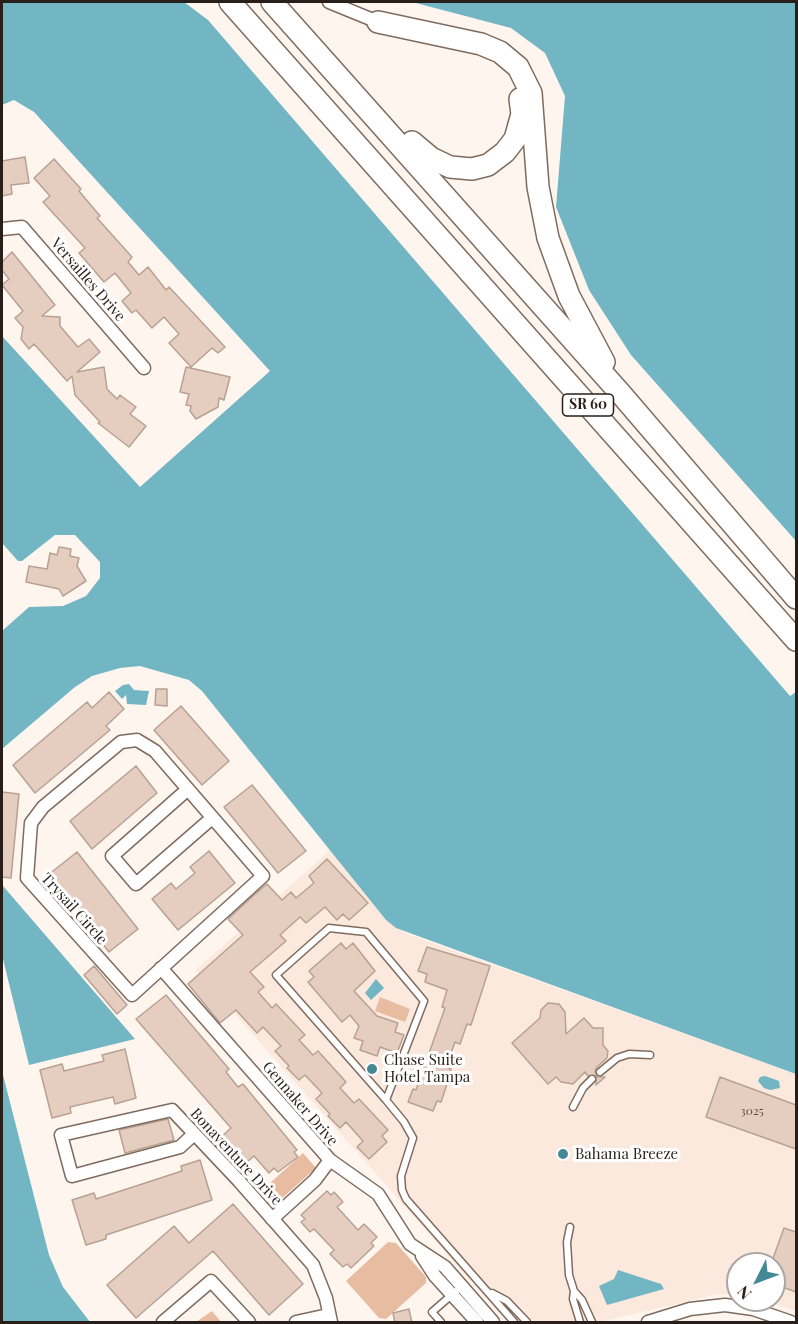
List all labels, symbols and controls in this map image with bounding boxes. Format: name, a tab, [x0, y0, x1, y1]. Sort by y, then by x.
street label: Versailles Drive	[47, 235, 129, 325]
road number: SR 60	[562, 394, 614, 416]
street label: Trysail Circle	[37, 869, 111, 949]
place label: Chase Suite Hotel Tampa	[384, 1051, 470, 1086]
street label: Gennaker Drive	[258, 1058, 342, 1150]
marker: Chase Suite Hotel Tampa	[365, 1062, 379, 1076]
house number: 3025	[740, 1104, 764, 1118]
street label: Bonaventure Drive	[186, 1105, 286, 1209]
place label: Bahama Breeze	[575, 1145, 678, 1163]
marker: Bahama Breeze	[556, 1147, 570, 1161]
north arrow	[726, 1252, 786, 1312]
text: N	[732, 1282, 755, 1304]

